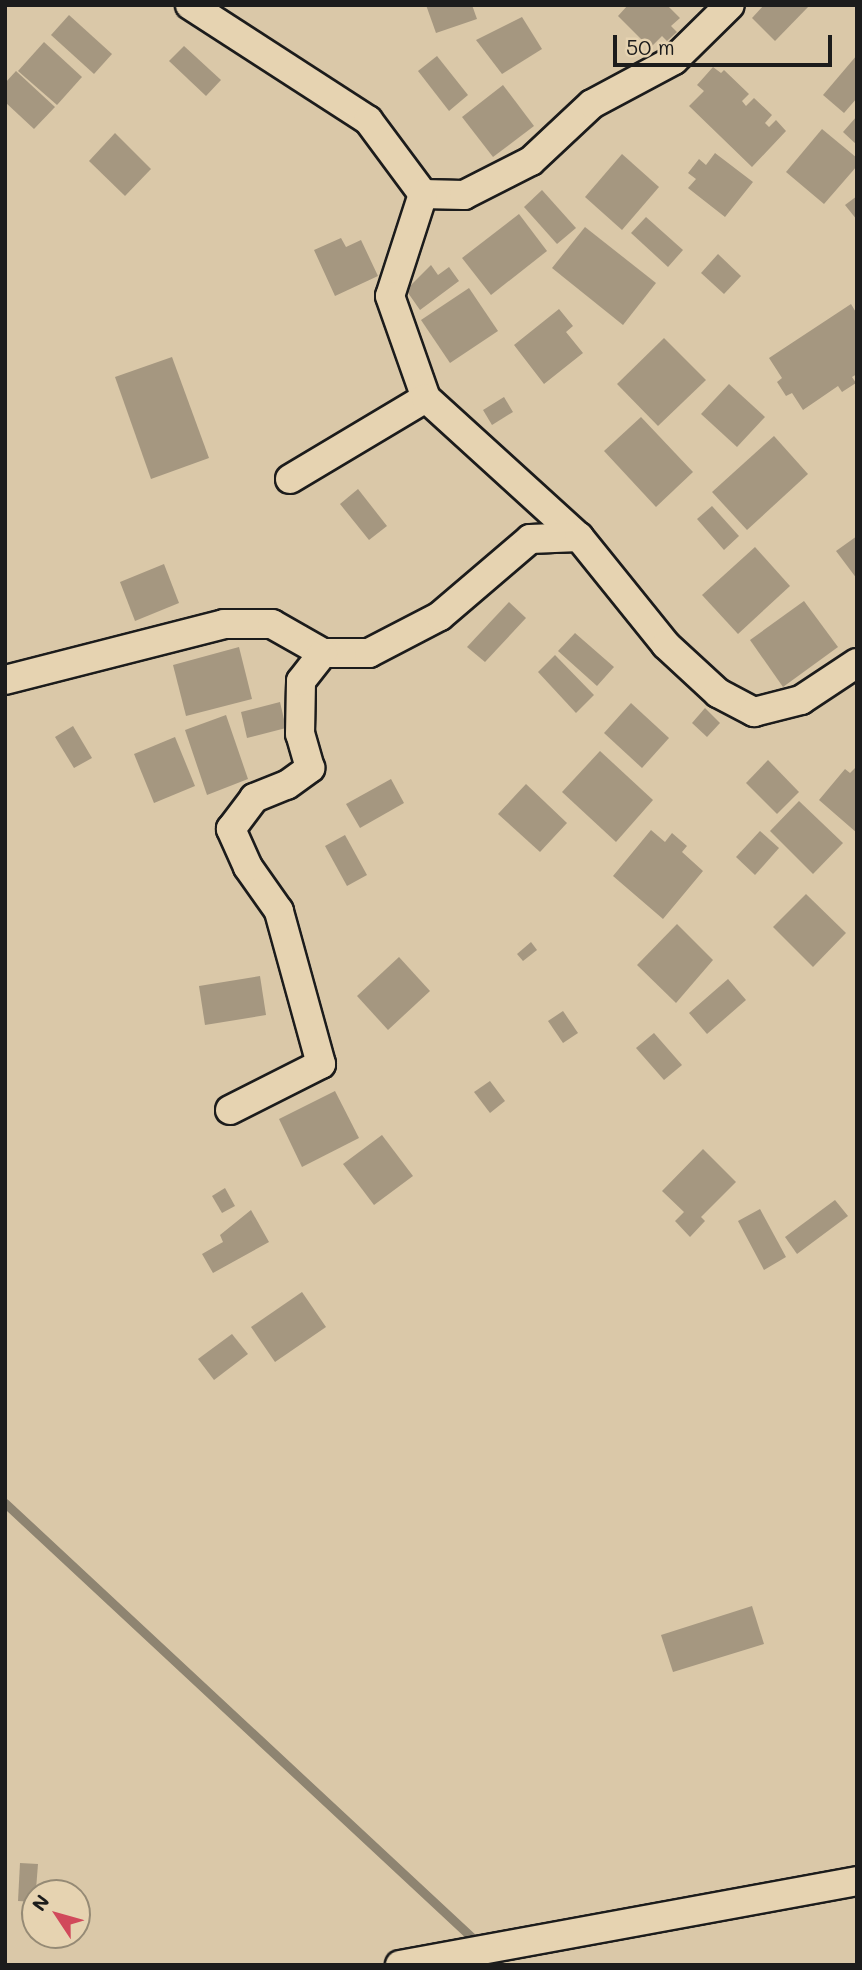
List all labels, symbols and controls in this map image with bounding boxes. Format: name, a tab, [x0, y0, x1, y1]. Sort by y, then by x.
scale bar	[617, 21, 836, 65]
text: 50 m	[626, 33, 675, 60]
north arrow	[21, 1879, 91, 1949]
text: N	[26, 1889, 55, 1916]

